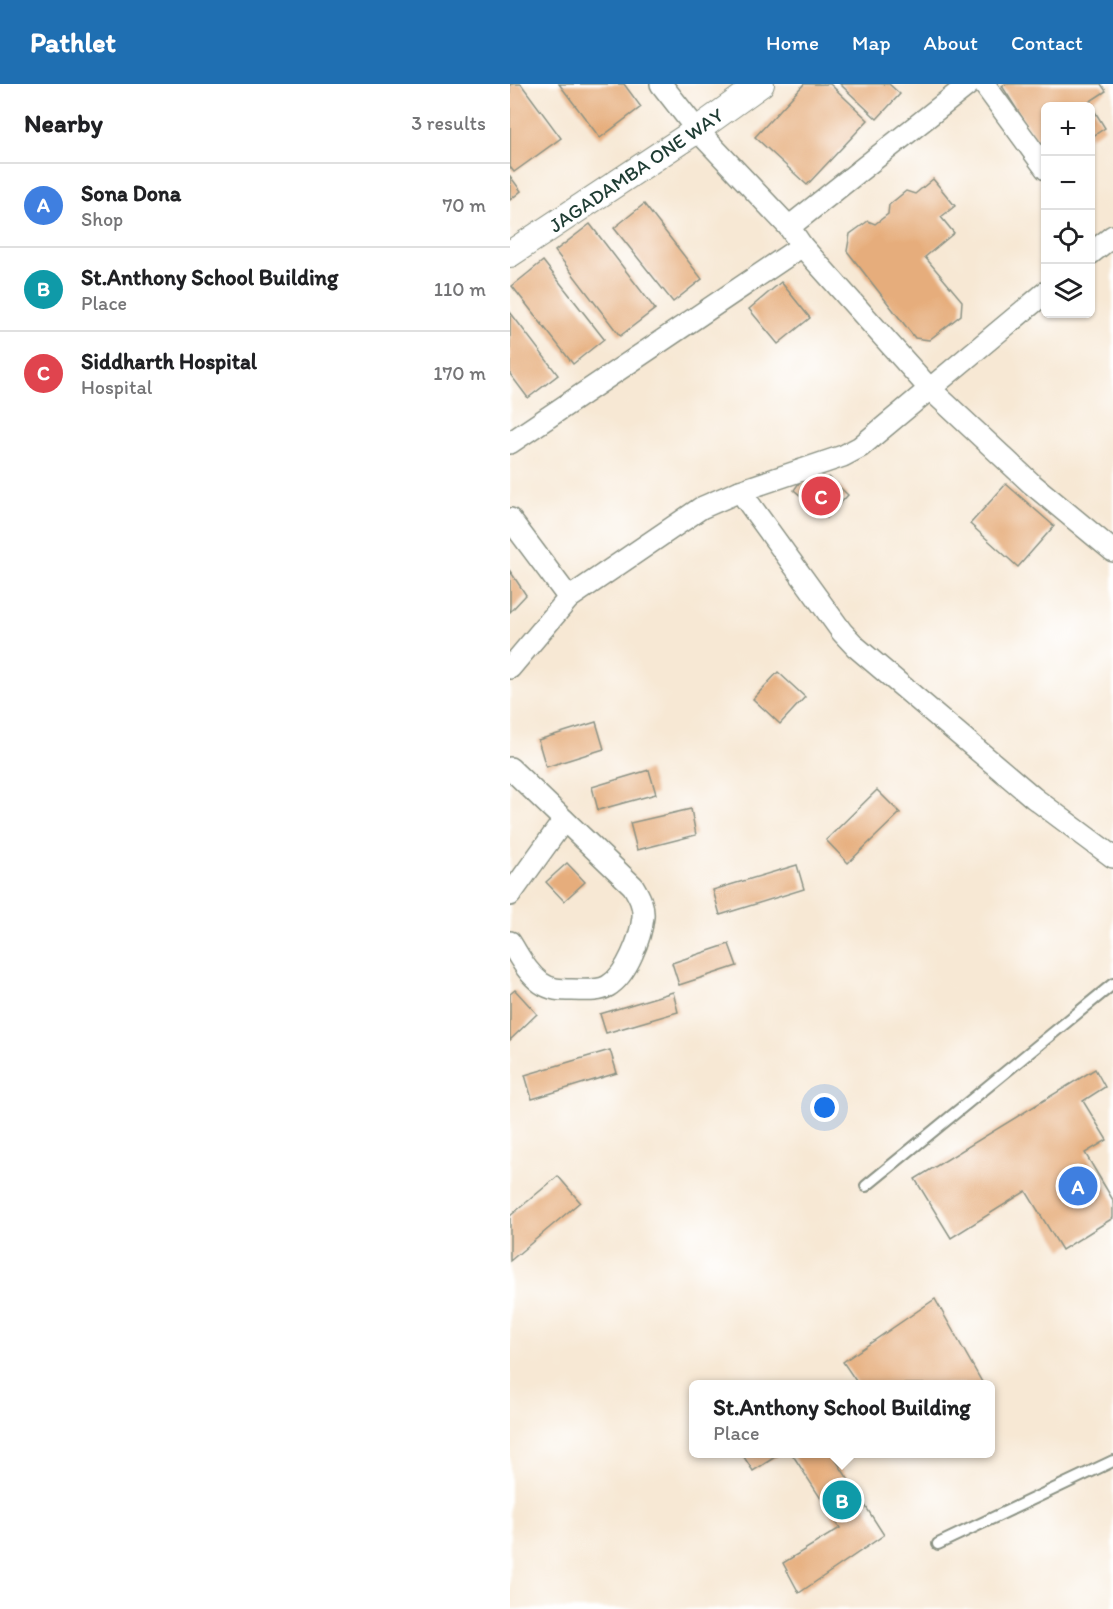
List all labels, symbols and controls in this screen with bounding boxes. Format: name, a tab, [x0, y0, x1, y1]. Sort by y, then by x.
text: Pathlet	[30, 25, 116, 59]
text: Home	[766, 30, 819, 55]
text: Map	[852, 30, 891, 55]
text: About	[924, 30, 978, 55]
text: Contact	[1011, 30, 1083, 55]
street label: JAGADAMBA ONE WAY	[544, 102, 728, 237]
map controls	[1041, 102, 1095, 318]
button: +	[1041, 102, 1095, 156]
text: Nearby	[24, 107, 103, 139]
text: 3 results	[411, 111, 486, 135]
button: −	[1041, 156, 1095, 210]
text: Sona Dona	[81, 180, 181, 207]
text: A	[37, 193, 50, 217]
text: 70 m	[442, 193, 486, 217]
text: Shop	[81, 207, 123, 231]
button: locate	[1041, 210, 1095, 264]
text: St.Anthony School Building	[81, 264, 338, 291]
button: layers	[1041, 264, 1095, 318]
text: B	[37, 277, 50, 301]
text: 110 m	[434, 277, 486, 301]
text: Place	[81, 291, 127, 315]
text: Siddharth Hospital	[81, 348, 257, 375]
text: C	[37, 361, 50, 385]
text: 170 m	[433, 361, 486, 385]
text: Hospital	[81, 375, 153, 399]
pin: C	[802, 474, 840, 518]
your location	[810, 1093, 839, 1122]
pin: A	[1058, 1164, 1098, 1208]
popup	[689, 1380, 995, 1458]
text: St.Anthony School Building	[713, 1394, 971, 1421]
text: Place	[713, 1421, 759, 1445]
pin: B	[822, 1478, 862, 1522]

